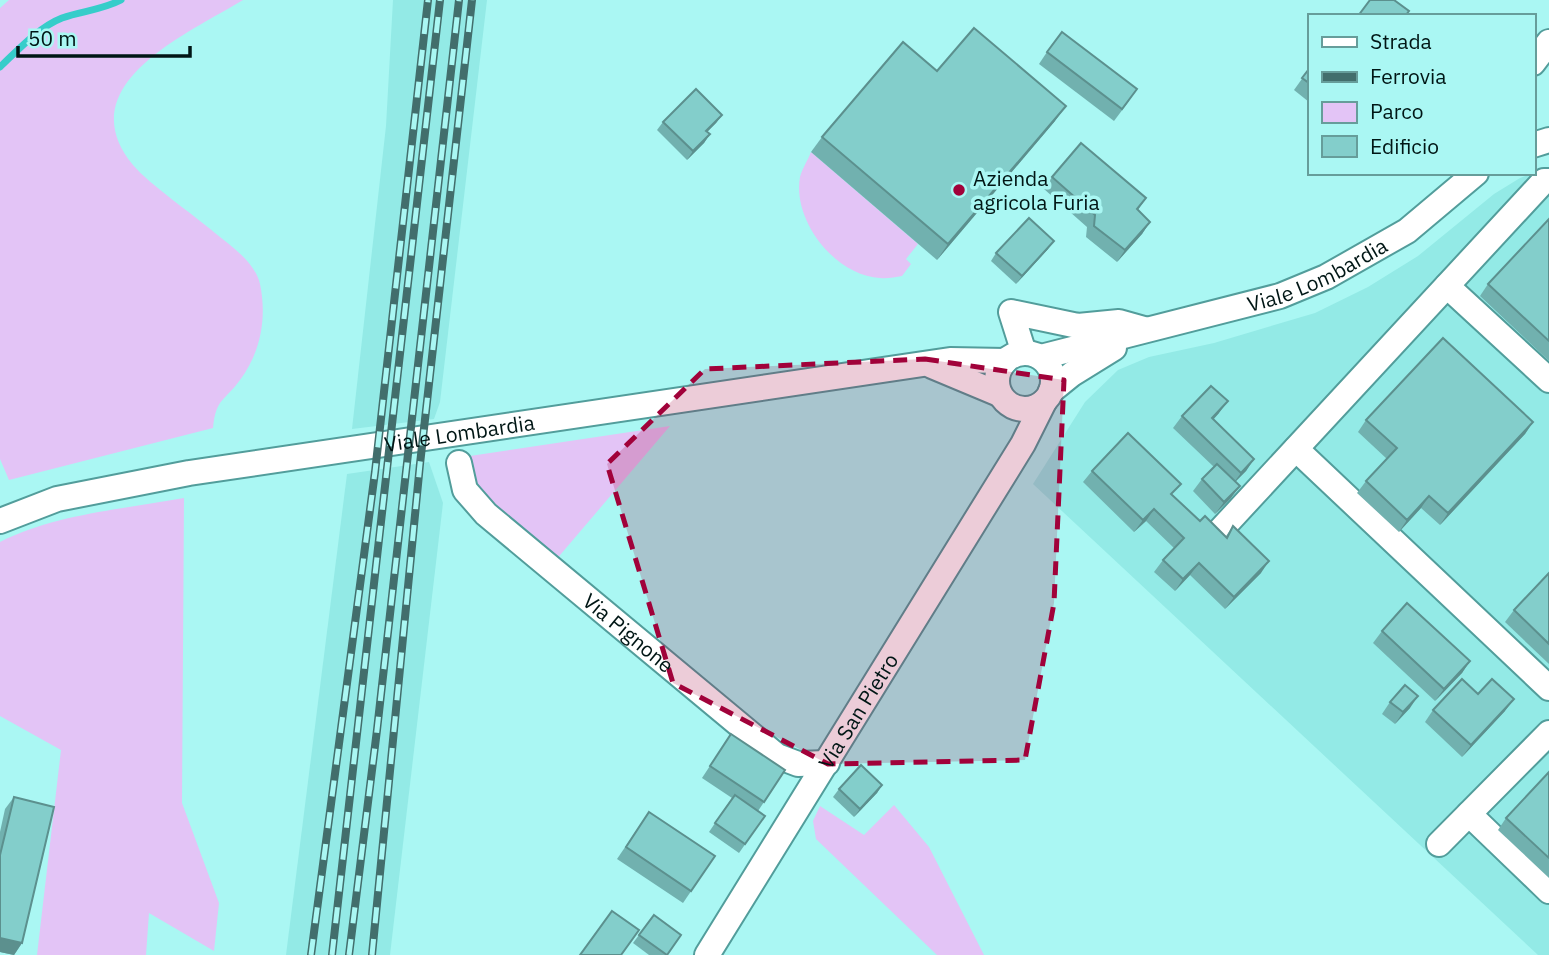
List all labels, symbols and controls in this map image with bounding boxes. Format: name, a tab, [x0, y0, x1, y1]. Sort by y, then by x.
scale bar	[18, 14, 189, 58]
legend	[1308, 14, 1535, 175]
text: 50 m	[28, 24, 77, 52]
text: Strada	[1370, 27, 1432, 55]
text: Ferrovia	[1370, 62, 1446, 90]
text: Parco	[1370, 97, 1424, 125]
text: Edificio	[1370, 132, 1439, 160]
place label: Azienda agricola Furia	[973, 164, 1100, 216]
marker: Azienda agricola Furia	[951, 182, 967, 198]
street label: Viale Lombardia	[1244, 231, 1392, 318]
street label: Viale Lombardia	[382, 408, 536, 458]
street label: Via Pignone	[577, 586, 680, 679]
street label: Via San Pietro	[812, 648, 904, 774]

